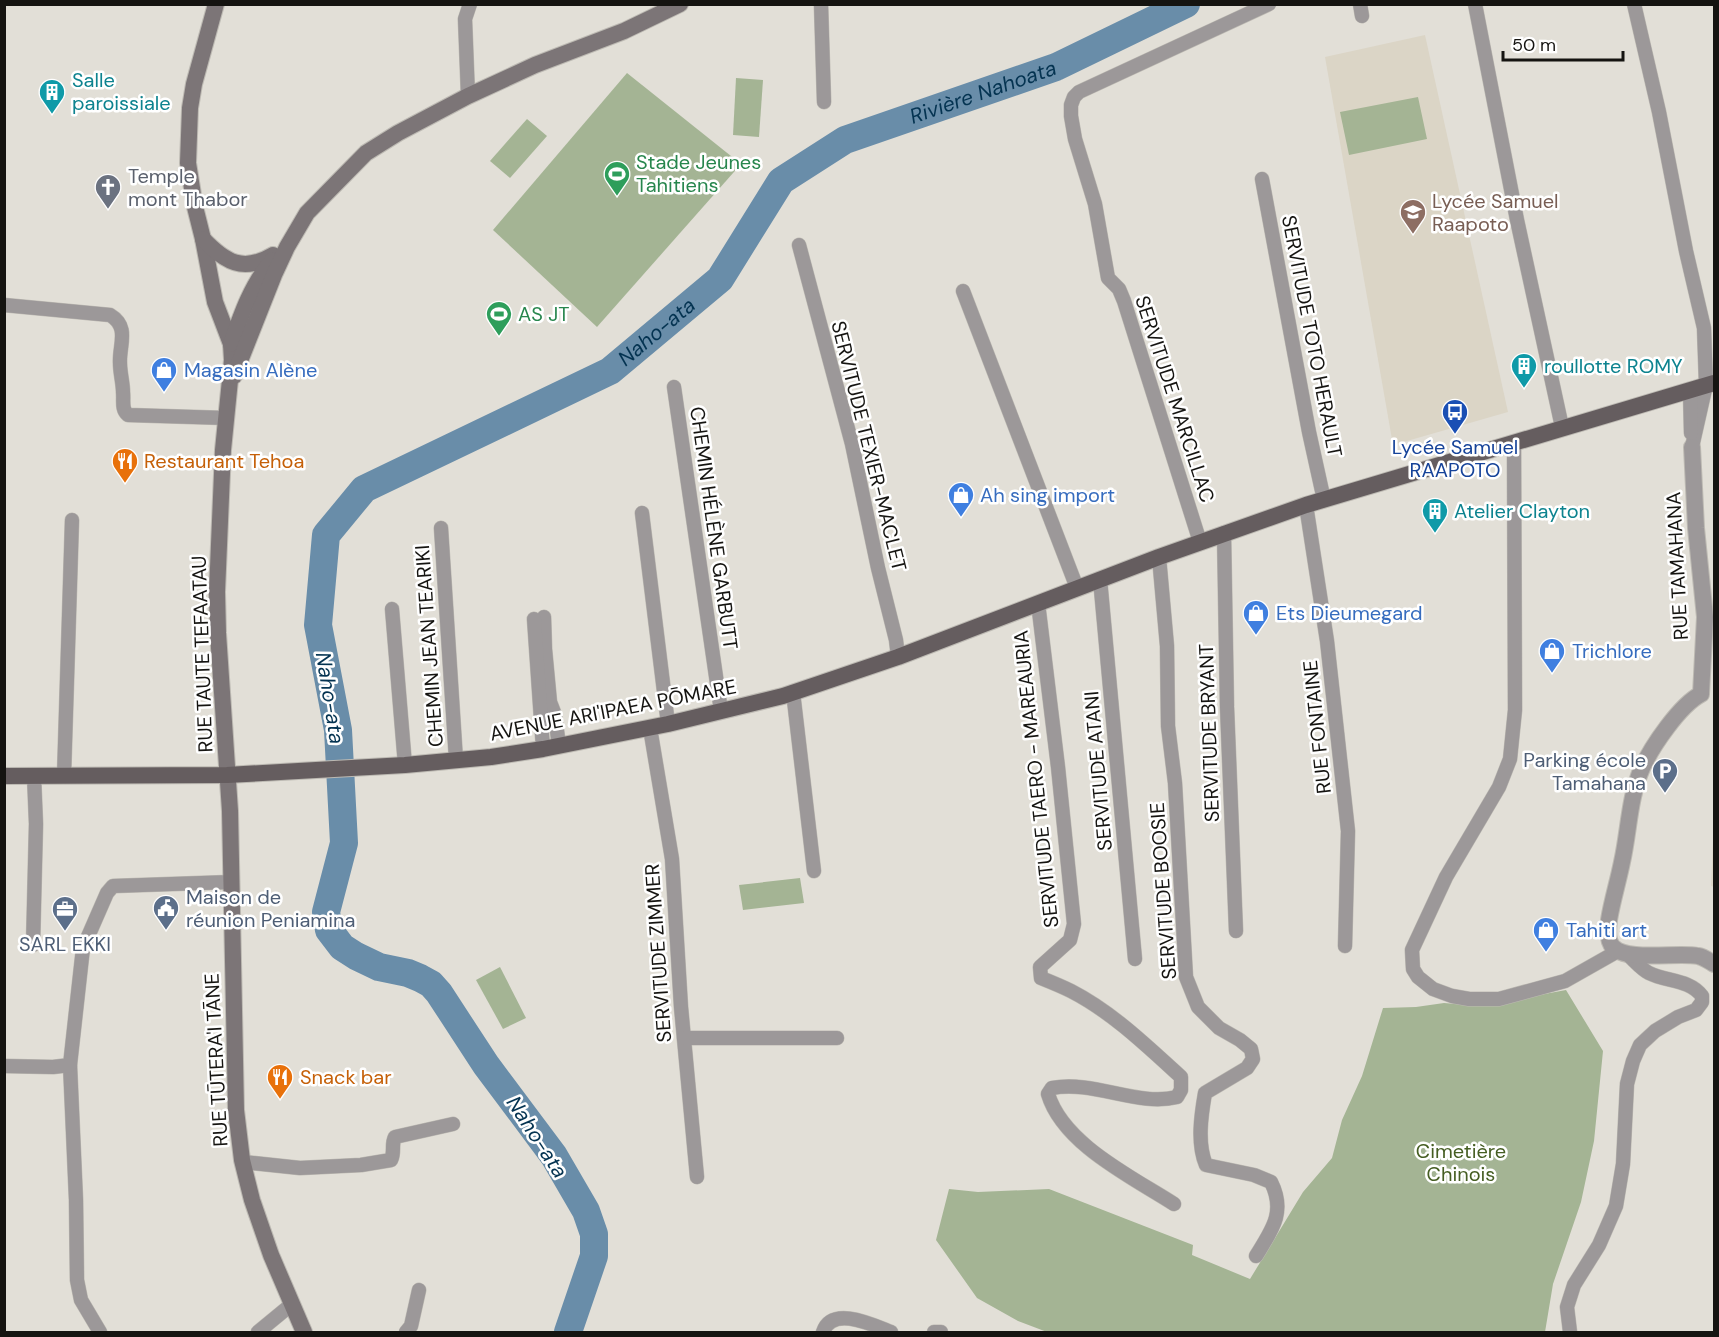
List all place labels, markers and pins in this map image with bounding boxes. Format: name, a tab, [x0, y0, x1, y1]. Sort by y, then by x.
place label: Salle paroissiale	[72, 67, 171, 116]
building icon: Salle paroissiale	[37, 77, 67, 115]
place label: Stade Jeunes Tahitiens	[636, 149, 761, 198]
sports icon: Stade Jeunes Tahitiens	[602, 159, 632, 197]
place label: Temple mont Thabor	[128, 163, 248, 212]
church icon: Temple mont Thabor	[93, 172, 123, 210]
place label: Lycée Samuel Raapoto	[1432, 188, 1559, 237]
school or university icon: Lycée Samuel Raapoto	[1398, 197, 1428, 235]
sports icon: AS JT	[484, 299, 514, 337]
place label: AS JT	[518, 301, 569, 327]
building icon: roullotte ROMY	[1509, 351, 1539, 389]
place label: roullotte ROMY	[1544, 353, 1683, 379]
shop icon: Magasin Alène	[149, 355, 179, 393]
place label: Magasin Alène	[184, 357, 317, 383]
bus stop icon: Lycée Samuel RAAPOTO	[1440, 397, 1470, 435]
place label: Lycée Samuel RAAPOTO	[1392, 434, 1518, 483]
restaurant icon: Restaurant Tehoa	[110, 446, 140, 484]
place label: Restaurant Tehoa	[144, 448, 304, 474]
shop icon: Ah sing import	[946, 480, 976, 518]
place label: Ah sing import	[980, 482, 1115, 508]
building icon: Atelier Clayton	[1420, 496, 1450, 534]
place label: Atelier Clayton	[1454, 498, 1590, 524]
shop icon: Ets Dieumegard	[1241, 598, 1271, 636]
place label: Ets Dieumegard	[1276, 600, 1423, 626]
shop icon: Trichlore	[1537, 636, 1567, 674]
place label: Trichlore	[1572, 638, 1652, 664]
place label: Parking école Tamahana	[1523, 747, 1646, 796]
parking icon: Parking école Tamahana	[1650, 756, 1680, 794]
place label: Maison de réunion Peniamina	[186, 884, 355, 933]
public building icon: Maison de réunion Peniamina	[151, 893, 181, 931]
office icon: SARL EKKI	[50, 894, 80, 932]
shop icon: Tahiti art	[1531, 915, 1561, 953]
place label: Tahiti art	[1566, 917, 1647, 943]
place label: SARL EKKI	[19, 931, 111, 957]
restaurant icon: Snack bar	[265, 1062, 295, 1100]
place label: Snack bar	[300, 1064, 392, 1090]

